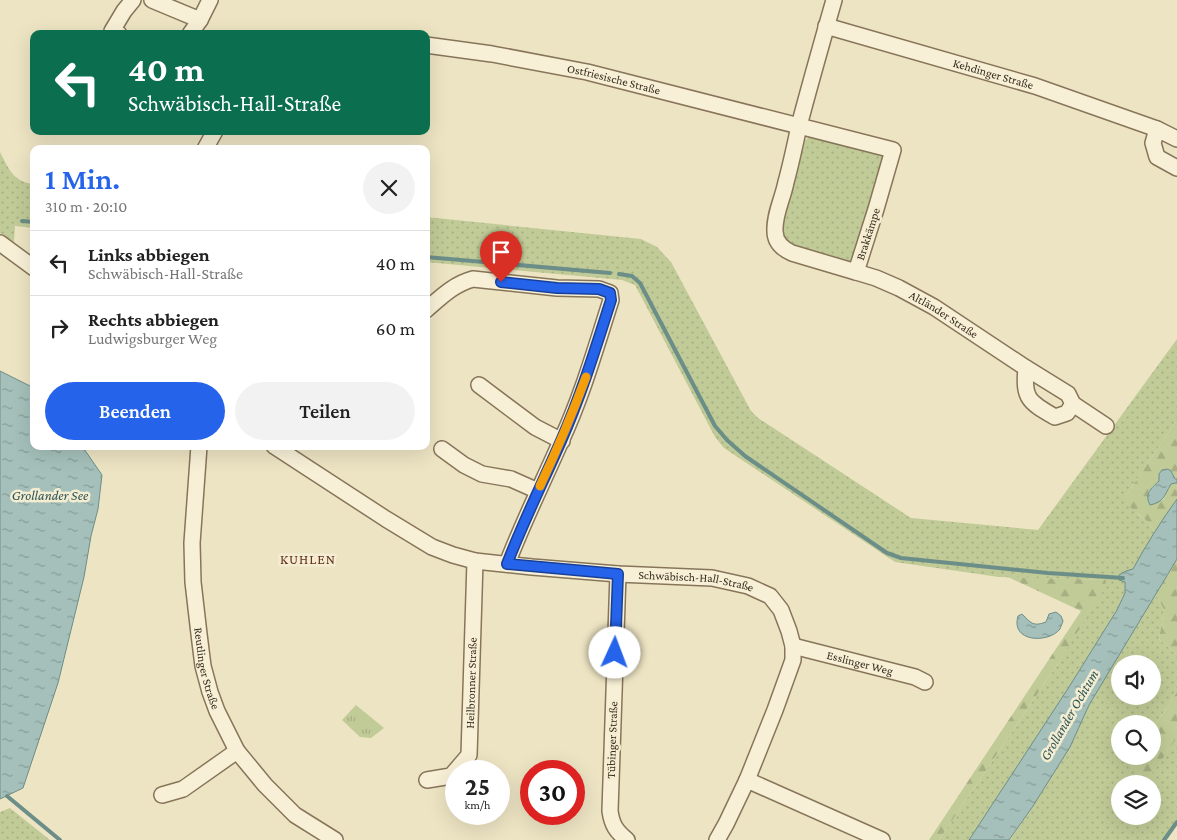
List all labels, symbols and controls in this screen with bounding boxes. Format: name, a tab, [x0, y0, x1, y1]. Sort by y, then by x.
icon: left	[45, 50, 110, 115]
text: 40 m	[128, 50, 205, 89]
street label: Kehdinger Straße	[951, 56, 1035, 92]
street label: Ostfriesische Straße	[566, 61, 662, 97]
text: Schwäbisch-Hall-Straße	[128, 91, 341, 116]
text: 1 Min.	[45, 162, 120, 195]
button: close	[363, 162, 415, 214]
text: 310 m · 20:10	[45, 198, 127, 215]
street label: Brakkämpe	[853, 206, 883, 262]
pin	[480, 231, 522, 282]
icon: arrive	[487, 238, 515, 266]
text: Links abbiegen	[88, 244, 210, 265]
icon: left	[45, 249, 73, 277]
text: 40 m	[376, 253, 415, 274]
text: Schwäbisch-Hall-Straße	[88, 265, 243, 282]
street label: Altländer Straße	[907, 288, 981, 341]
text: Rechts abbiegen	[88, 309, 219, 330]
icon: right	[45, 314, 73, 342]
text: 60 m	[376, 318, 415, 339]
text: Ludwigsburger Weg	[88, 330, 217, 347]
button: Beenden	[45, 382, 225, 440]
button: Teilen	[235, 382, 415, 440]
water label: Grollander See	[12, 487, 89, 503]
district label: KUHLEN	[280, 551, 336, 567]
street label: Schwäbisch-Hall-Straße	[638, 568, 756, 595]
position arrow	[588, 626, 640, 678]
street label: Reutlinger Straße	[191, 627, 223, 711]
street label: Heilbronner Straße	[463, 637, 480, 729]
street label: Esslinger Weg	[825, 648, 895, 678]
map controls	[1111, 655, 1161, 825]
button: sound	[1111, 655, 1161, 705]
water label: Grollander Ochtum	[1037, 667, 1101, 763]
street label: Tübinger Straße	[604, 701, 620, 779]
button: search	[1111, 715, 1161, 765]
speed limit sign: 30	[520, 760, 585, 825]
text: 25	[465, 773, 490, 800]
button: layers	[1111, 775, 1161, 825]
text: km/h	[465, 798, 490, 812]

